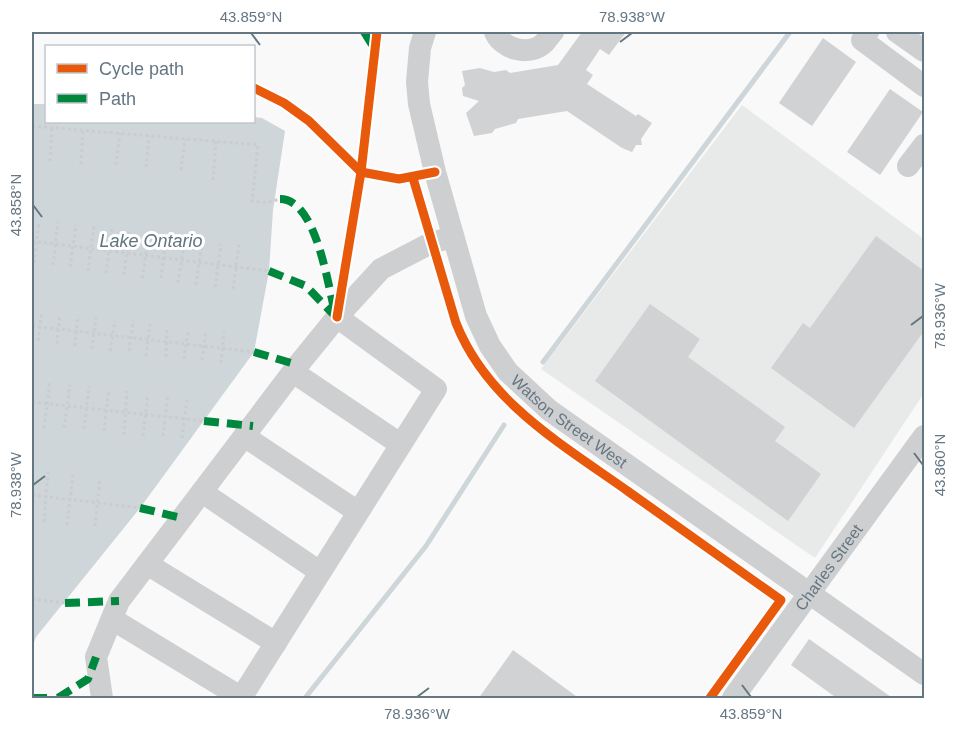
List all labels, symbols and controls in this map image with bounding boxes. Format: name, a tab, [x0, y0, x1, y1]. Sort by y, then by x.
text: 43.859°N	[220, 8, 282, 25]
text: 78.938°W	[599, 8, 666, 25]
legend	[45, 45, 255, 123]
text: Cycle path	[99, 59, 184, 79]
text: Path	[99, 89, 136, 109]
text: 43.858°N	[7, 174, 24, 236]
water label: Lake Ontario	[99, 231, 203, 251]
text: 78.936°W	[931, 282, 948, 349]
street label: Watson Street West	[508, 371, 631, 471]
text: 43.860°N	[931, 434, 948, 496]
text: 78.938°W	[7, 451, 24, 518]
street label: Charles Street	[791, 520, 866, 613]
text: 78.936°W	[384, 705, 451, 722]
text: 43.859°N	[720, 705, 782, 722]

